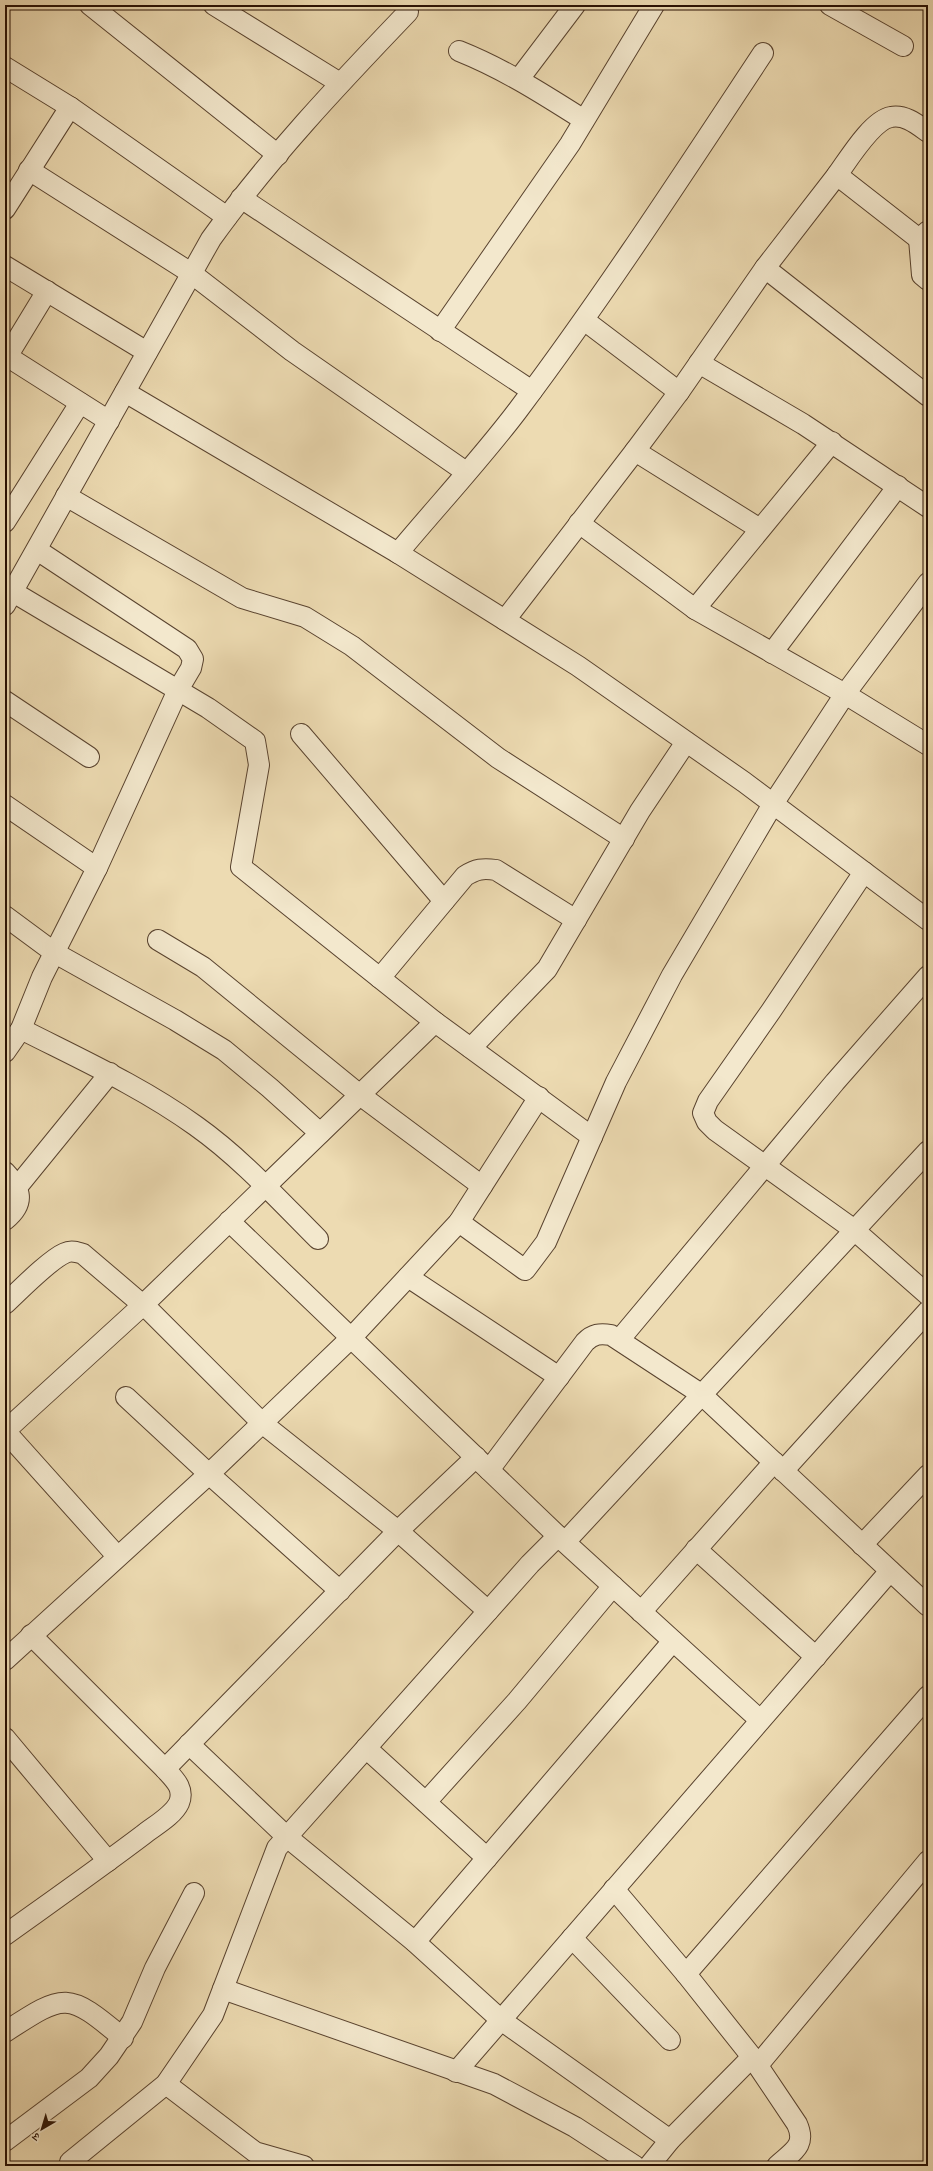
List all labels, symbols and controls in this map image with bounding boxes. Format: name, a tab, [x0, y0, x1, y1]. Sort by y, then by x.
north arrow	[22, 2109, 62, 2149]
text: उ	[28, 2129, 43, 2145]

